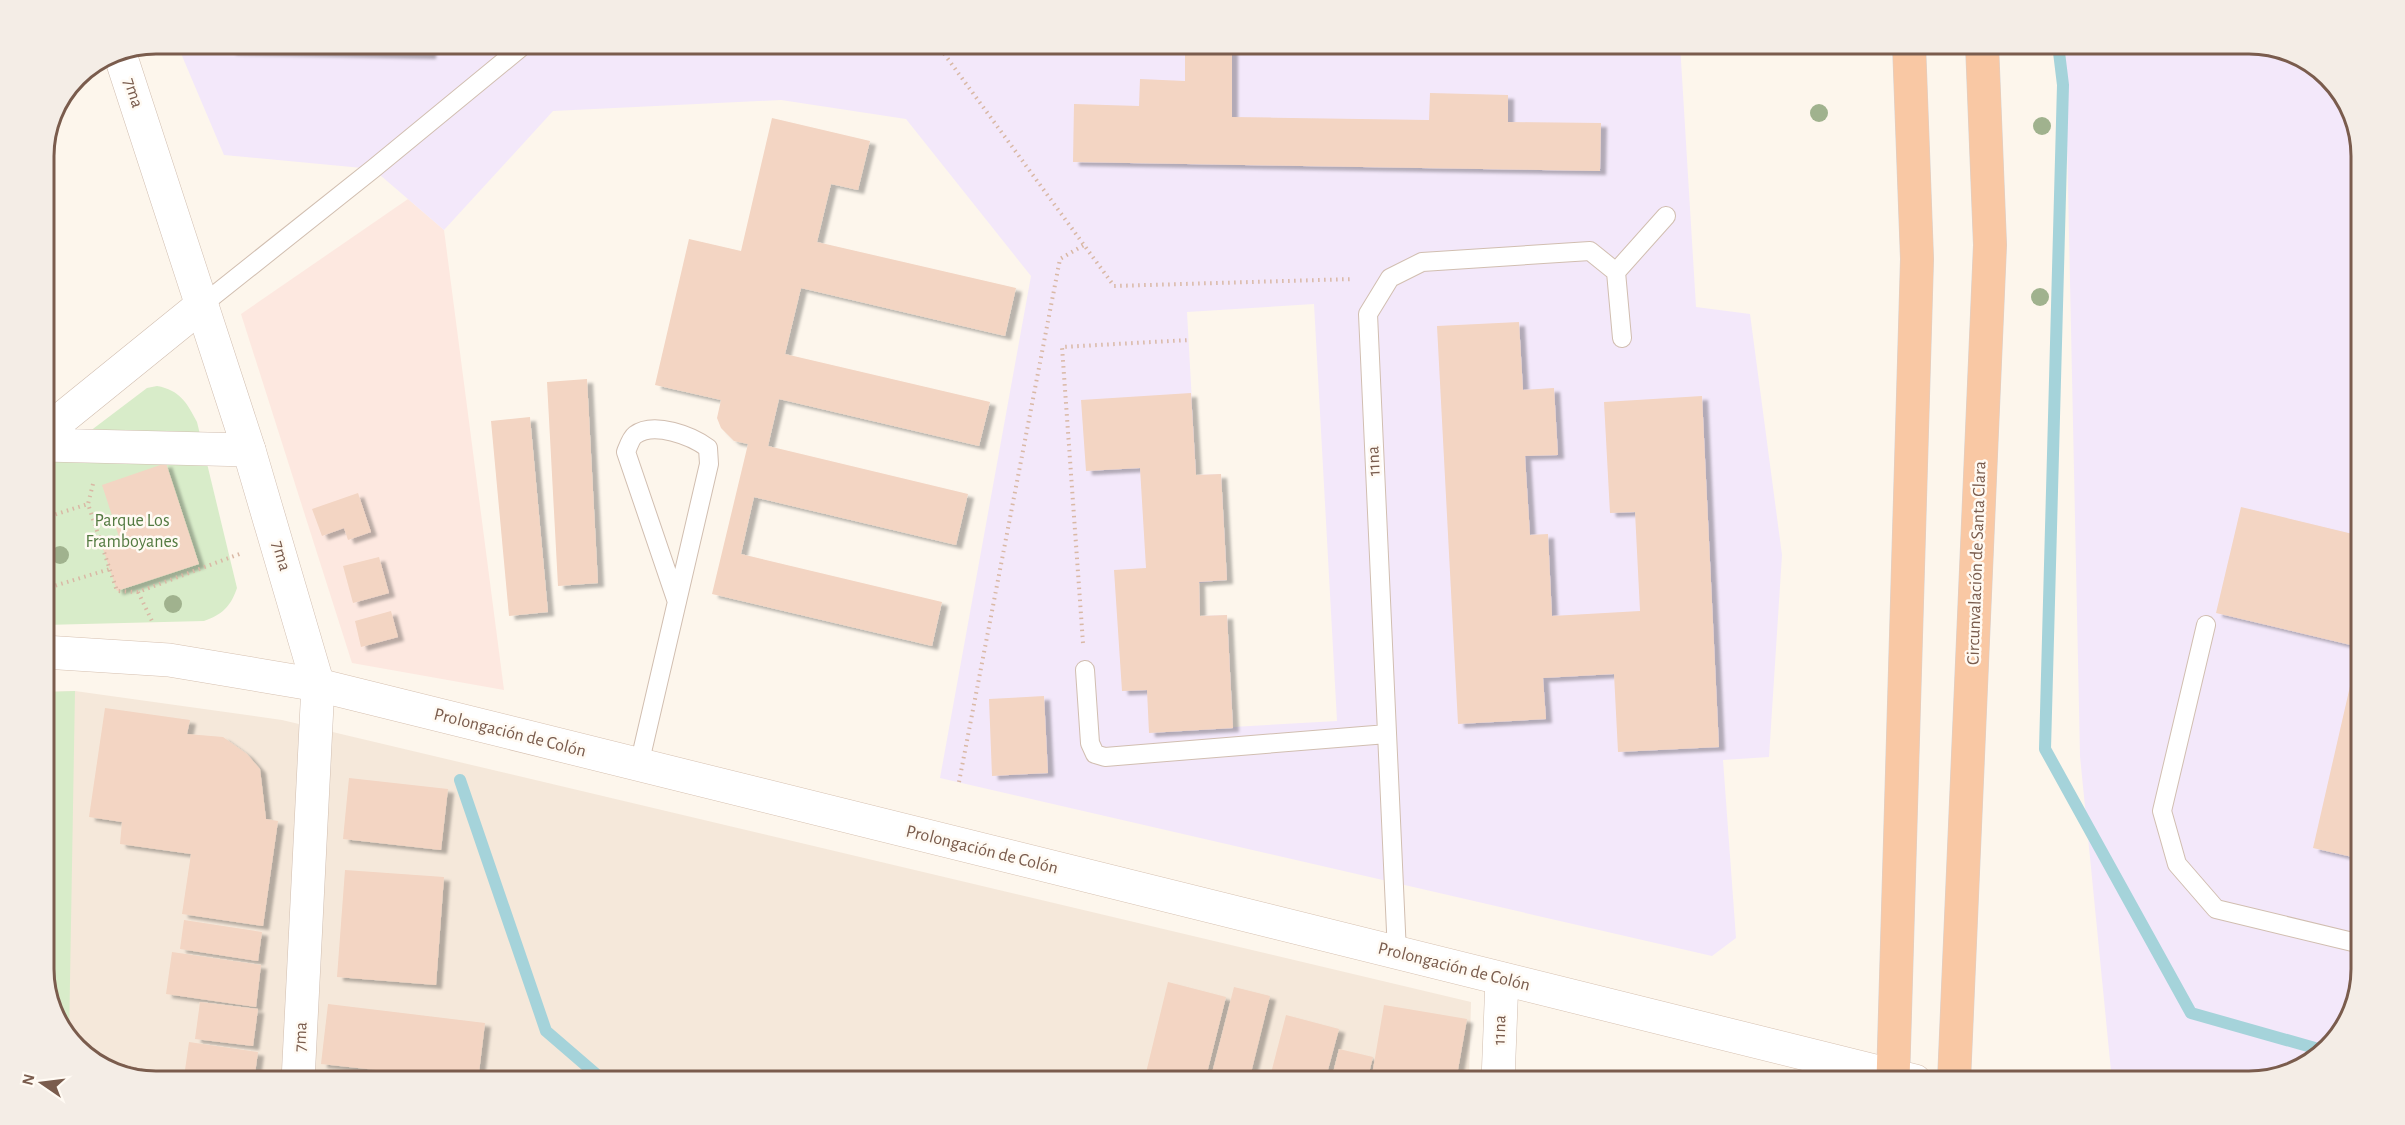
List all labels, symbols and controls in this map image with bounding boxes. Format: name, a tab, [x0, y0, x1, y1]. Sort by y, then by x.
street label: 7ma	[120, 76, 146, 110]
street label: 11na	[1364, 446, 1384, 476]
street label: Circunvalación de Santa Clara	[1964, 461, 1990, 665]
park label: Parque Los Framboyanes	[86, 512, 178, 551]
street label: 7ma	[268, 539, 294, 573]
street label: Prolongación de Colón	[432, 705, 588, 761]
street label: Prolongación de Colón	[904, 822, 1060, 878]
street label: Prolongación de Colón	[1376, 939, 1532, 995]
street label: 11na	[1490, 1015, 1510, 1045]
street label: 7ma	[291, 1021, 311, 1053]
north arrow	[12, 1053, 72, 1113]
text: N	[19, 1072, 38, 1087]

